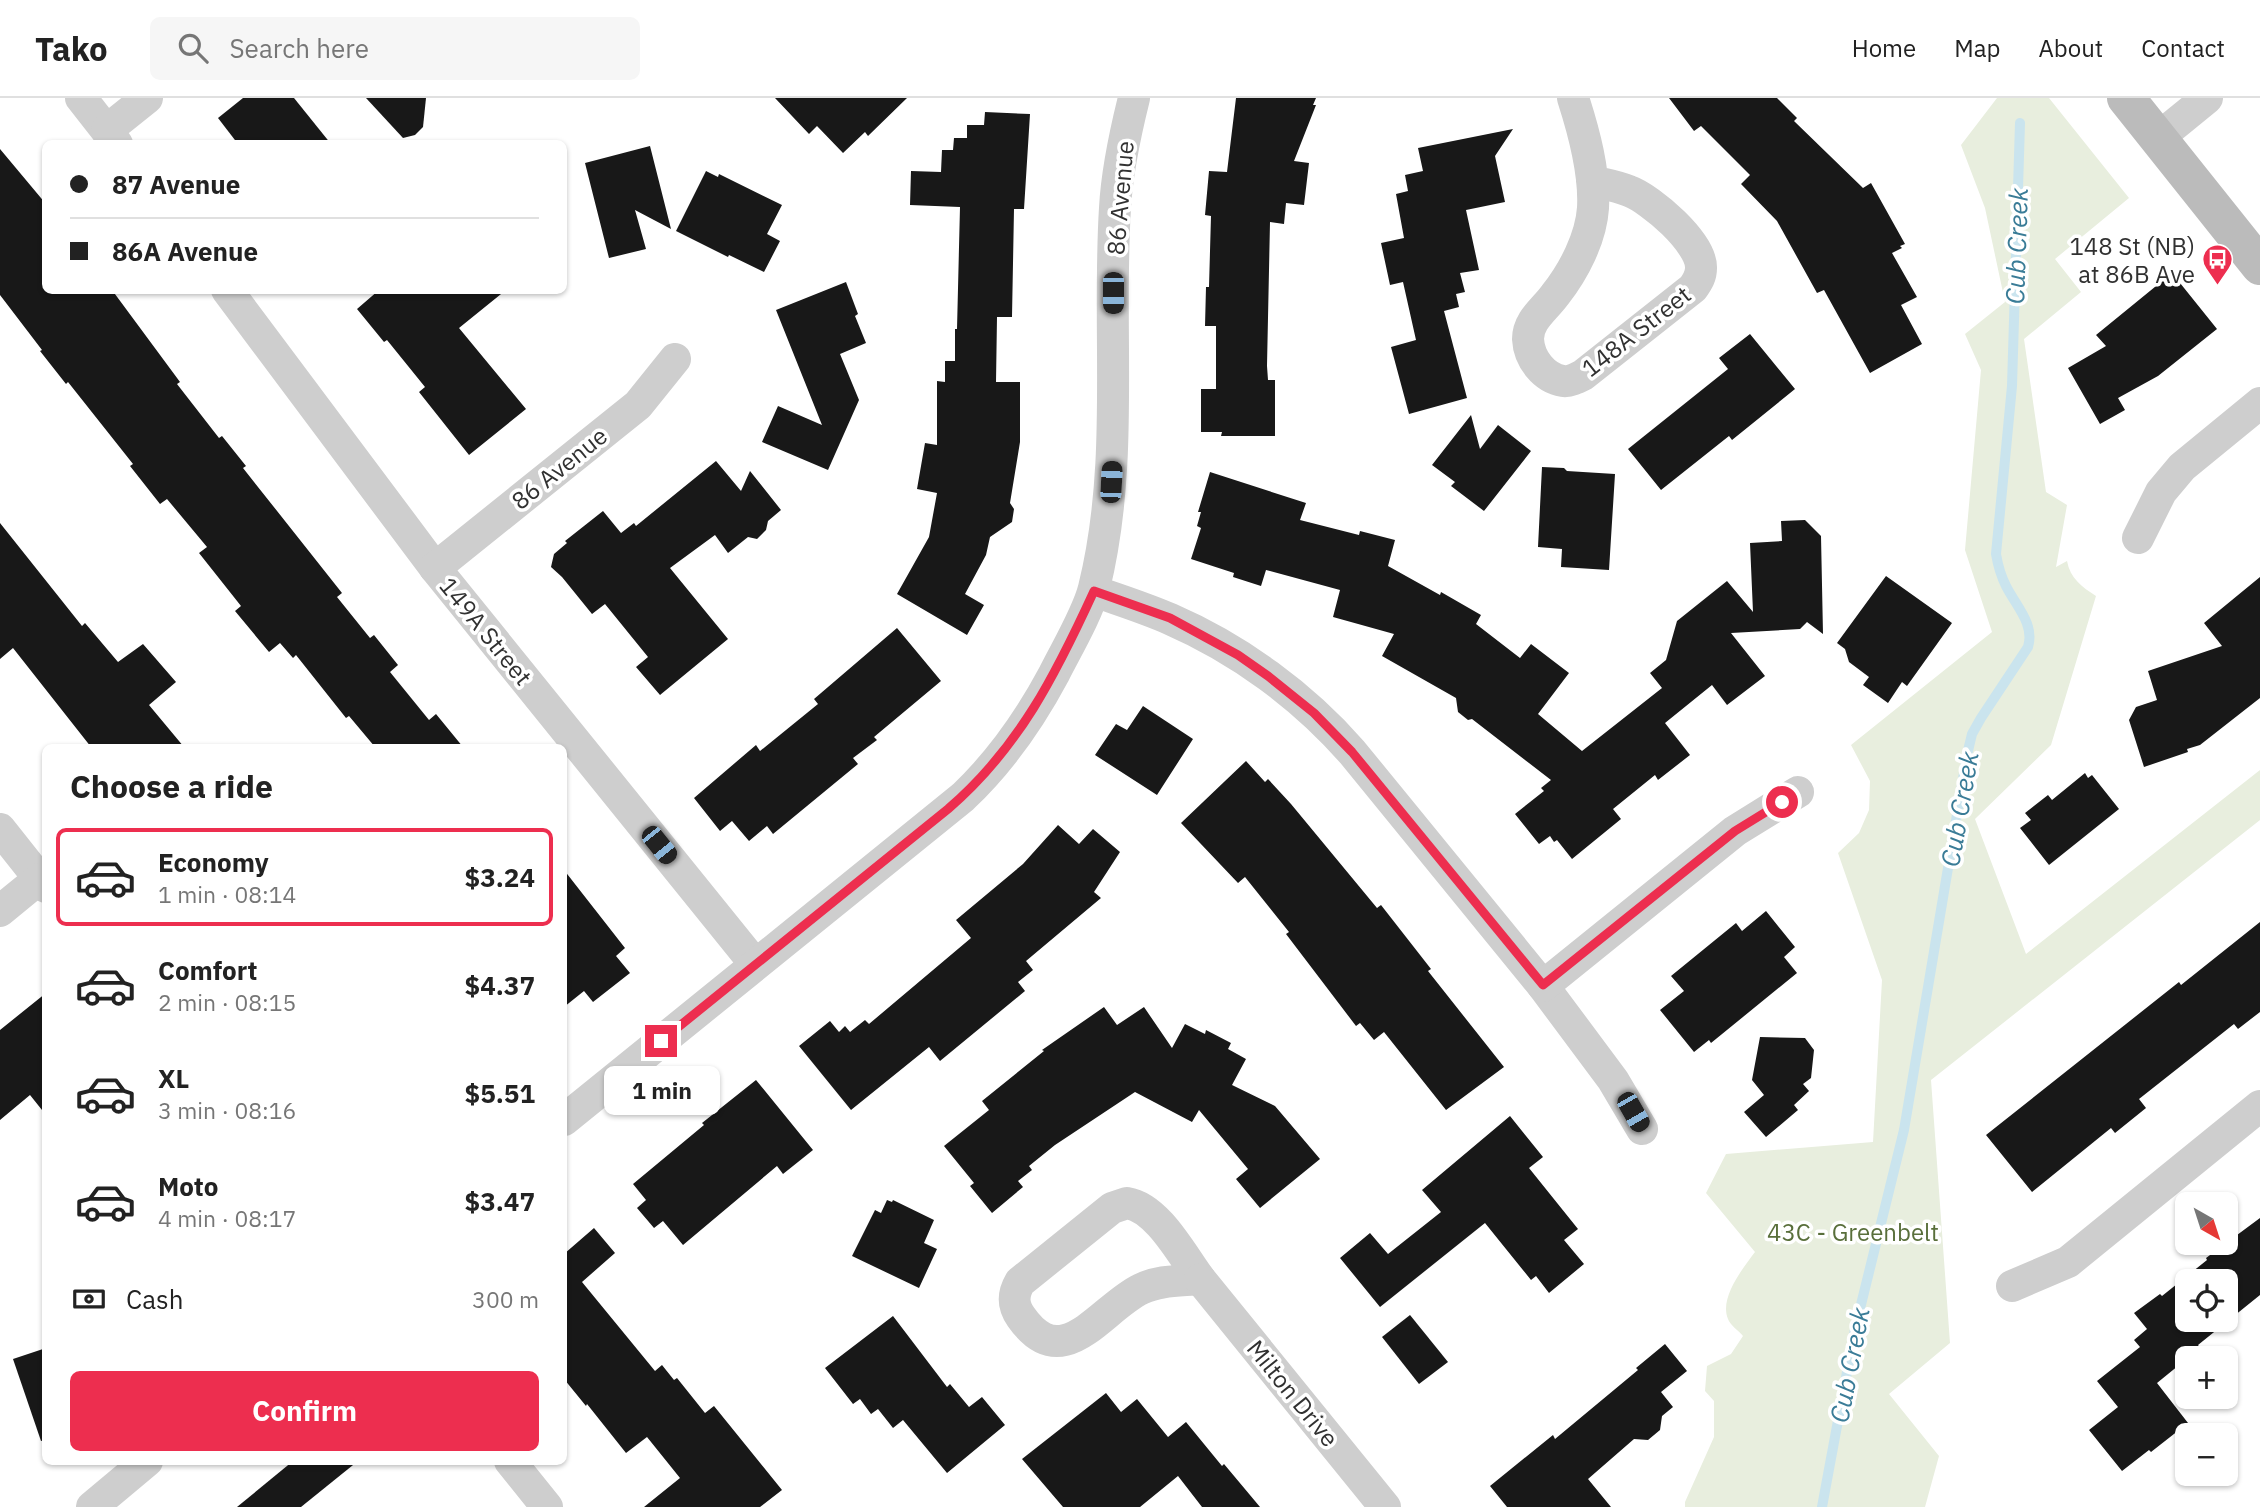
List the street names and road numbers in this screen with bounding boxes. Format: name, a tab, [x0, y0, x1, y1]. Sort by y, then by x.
street label: 86 Avenue	[1099, 140, 1141, 256]
street label: 148A Street	[1575, 278, 1697, 384]
street label: 86 Avenue	[504, 420, 614, 516]
street label: 149A Street	[433, 570, 539, 692]
street label: Milton Drive	[1240, 1333, 1346, 1453]

